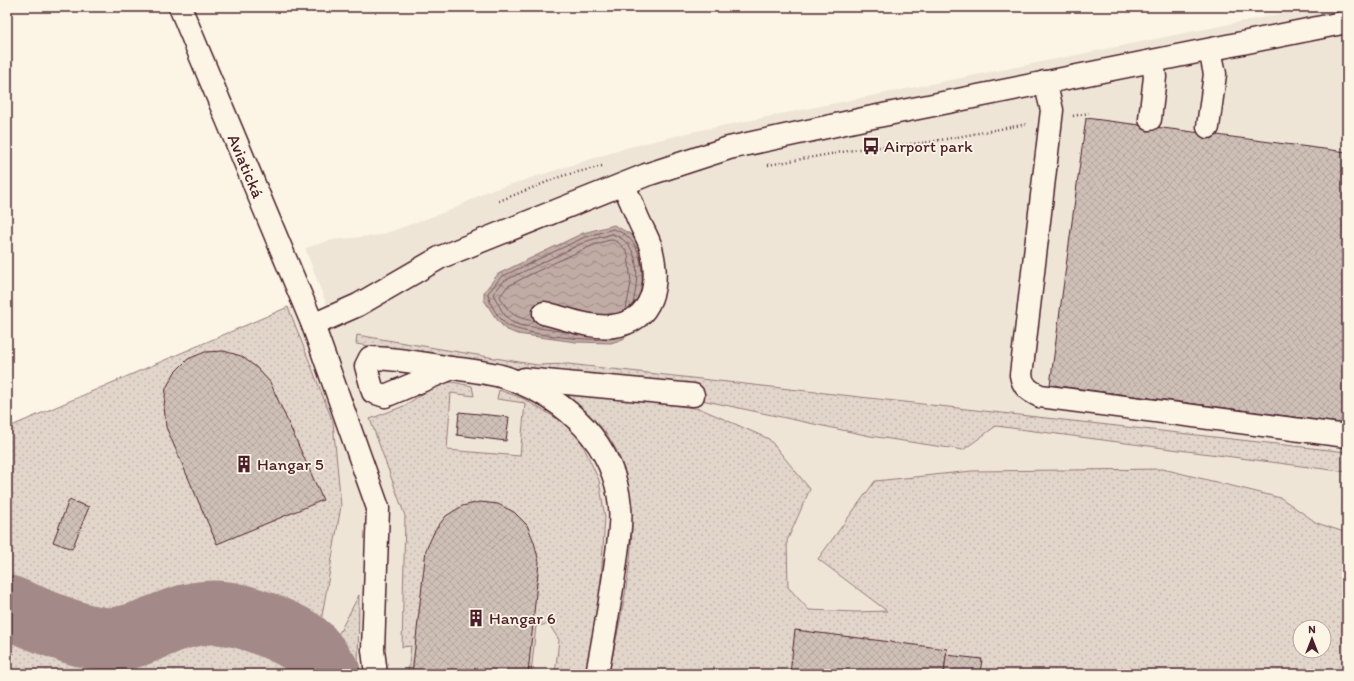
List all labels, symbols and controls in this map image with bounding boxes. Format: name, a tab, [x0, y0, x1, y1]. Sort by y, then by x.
street label: Aviatická	[224, 131, 268, 201]
bus stop icon: Airport park	[861, 136, 881, 156]
place label: Airport park	[884, 136, 973, 156]
building icon: Hangar 5	[234, 454, 254, 474]
place label: Hangar 5	[257, 454, 324, 474]
building icon: Hangar 6	[466, 608, 486, 628]
place label: Hangar 6	[489, 608, 556, 628]
north arrow	[1292, 619, 1332, 659]
text: N	[1308, 623, 1316, 636]

